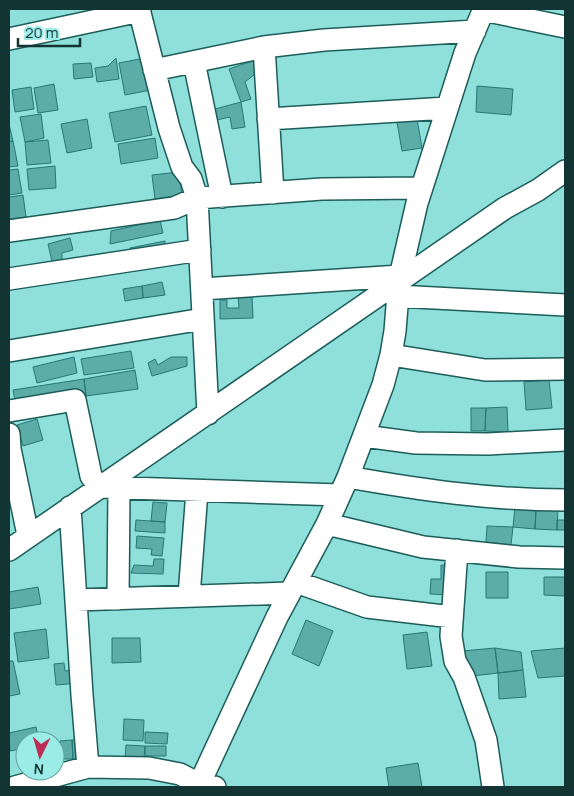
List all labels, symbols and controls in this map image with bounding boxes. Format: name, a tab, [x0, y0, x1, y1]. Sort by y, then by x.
scale bar	[18, 15, 80, 47]
text: 20 m	[25, 22, 58, 43]
north arrow	[15, 731, 65, 781]
text: N	[33, 760, 45, 779]

